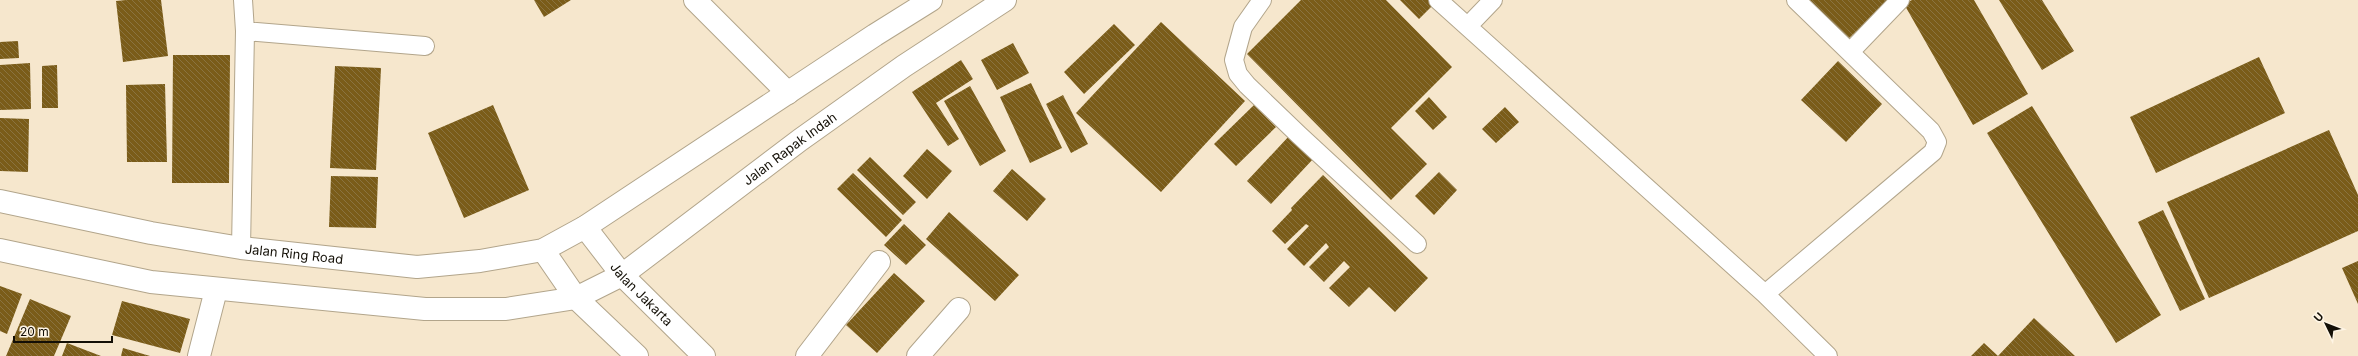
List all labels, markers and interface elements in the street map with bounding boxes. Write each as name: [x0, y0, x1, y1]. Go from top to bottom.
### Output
street label: Jalan Rapak Indah: [740, 109, 840, 188]
street label: Jalan Ring Road: [244, 240, 344, 267]
street label: Jalan Jakarta: [607, 259, 676, 329]
north arrow: [2306, 304, 2346, 344]
text: U: [2311, 309, 2327, 325]
scale bar: [14, 318, 112, 344]
text: 20 m: [20, 324, 49, 339]

